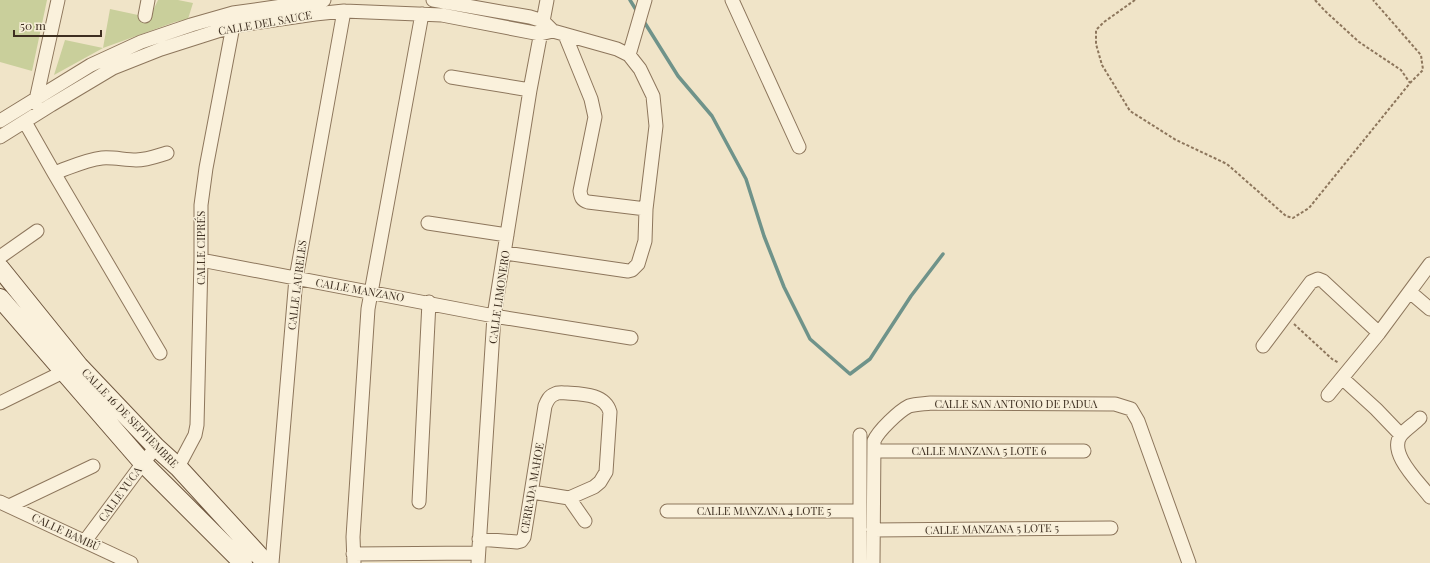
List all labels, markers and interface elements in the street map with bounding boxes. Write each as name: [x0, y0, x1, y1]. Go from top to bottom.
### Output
street label: CALLE DEL SAUCE: [217, 7, 313, 38]
scale bar: [14, 12, 101, 38]
text: 50 m: [20, 17, 46, 33]
street label: CALLE CIPRÉS: [193, 211, 208, 285]
street label: CALLE LAURELES: [284, 239, 309, 331]
street label: CALLE LIMONERO: [485, 249, 512, 345]
street label: CALLE MANZANO: [315, 274, 406, 305]
street label: CALLE 16 DE SEPTIEMBRE: [79, 365, 182, 471]
street label: CALLE SAN ANTONIO DE PADUA: [934, 396, 1098, 411]
street label: CERRADA MAHOE: [516, 441, 547, 534]
street label: CALLE MANZANA 5 LOTE 6: [911, 443, 1047, 458]
street label: CALLE YUCA: [95, 463, 145, 524]
street label: CALLE MANZANA 4 LOTE 5: [697, 503, 832, 518]
street label: CALLE BAMBÚ: [30, 509, 103, 554]
street label: CALLE MANZANA 5 LOTE 5: [925, 520, 1060, 537]

